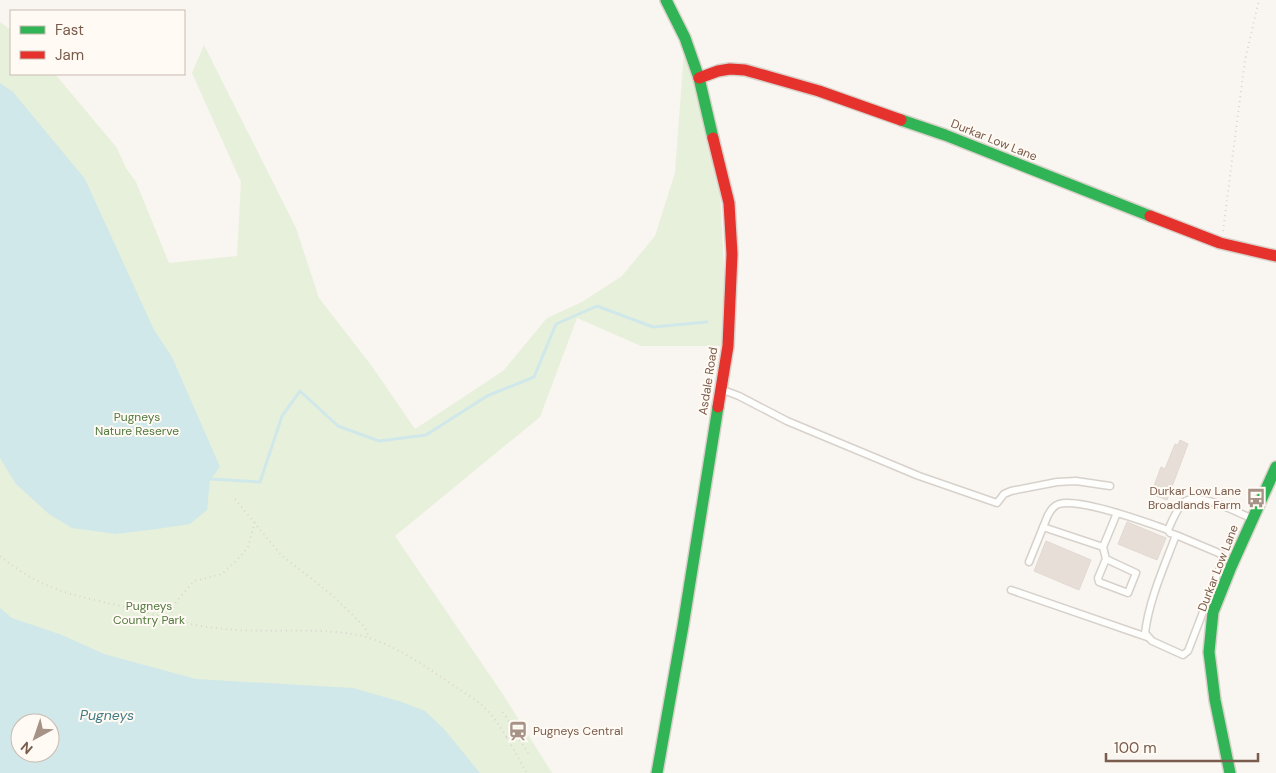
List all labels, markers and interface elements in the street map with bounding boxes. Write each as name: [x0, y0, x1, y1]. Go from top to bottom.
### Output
legend: [10, 10, 185, 75]
text: Fast: [55, 20, 84, 40]
text: Jam: [55, 45, 84, 65]
street label: Durkar Low Lane: [949, 115, 1040, 165]
street label: Asdale Road: [695, 346, 721, 416]
park label: Pugneys Nature Reserve: [95, 409, 179, 439]
place label: Durkar Low Lane Broadlands Farm: [1148, 483, 1241, 513]
bus stop icon: Durkar Low Lane Broadlands Farm: [1245, 487, 1267, 509]
street label: Durkar Low Lane: [1194, 522, 1242, 614]
park label: Pugneys Country Park: [113, 598, 185, 628]
water label: Pugneys: [80, 706, 134, 724]
north arrow: [10, 713, 60, 763]
station icon: Pugneys Central: [507, 720, 529, 742]
place label: Pugneys Central: [533, 723, 623, 739]
scale bar: [1106, 730, 1258, 762]
text: N: [17, 738, 36, 758]
text: 100 m: [1114, 738, 1157, 758]

